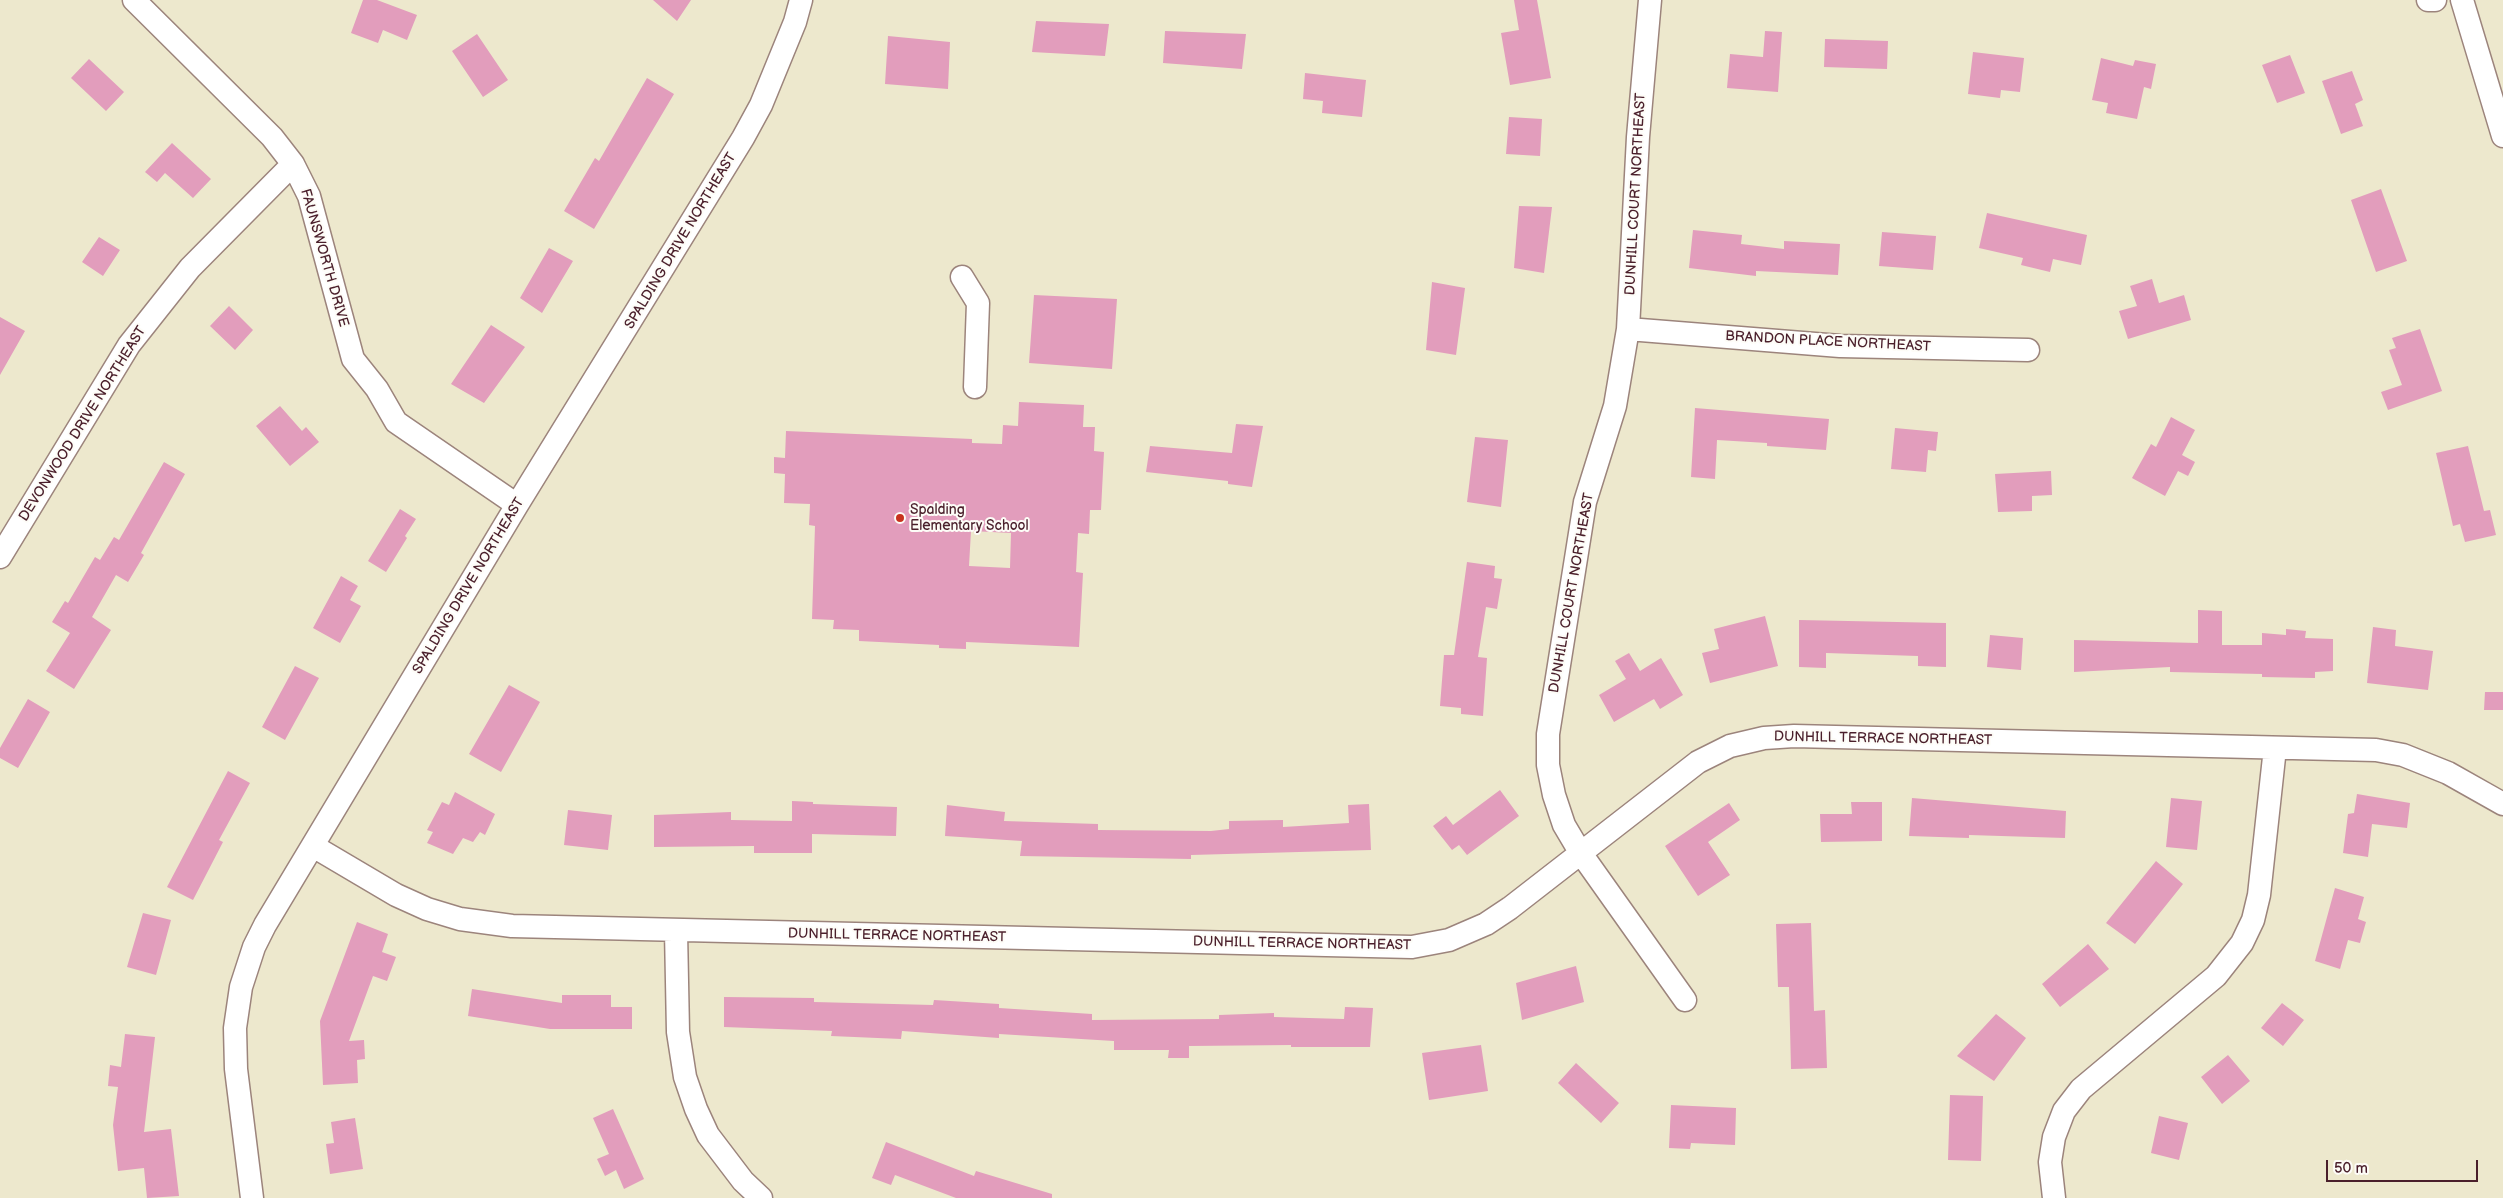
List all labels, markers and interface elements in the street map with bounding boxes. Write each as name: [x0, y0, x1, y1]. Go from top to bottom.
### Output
street label: DUNHILL COURT NORTHEAST: [1622, 92, 1650, 296]
street label: SPALDING DRIVE NORTHEAST: [622, 150, 740, 332]
street label: FAUNSWORTH DRIVE: [296, 187, 352, 329]
street label: DEVONWOOD DRIVE NORTHEAST: [16, 323, 150, 525]
street label: BRANDON PLACE NORTHEAST: [1725, 328, 1931, 356]
street label: DUNHILL COURT NORTHEAST: [1546, 492, 1598, 694]
street label: SPALDING DRIVE NORTHEAST: [410, 495, 528, 677]
place label: Spalding Elementary School: [910, 502, 1029, 534]
marker: Spalding Elementary School: [894, 512, 906, 524]
street label: DUNHILL TERRACE NORTHEAST: [1774, 729, 1992, 749]
street label: DUNHILL TERRACE NORTHEAST: [788, 926, 1006, 946]
street label: DUNHILL TERRACE NORTHEAST: [1193, 934, 1411, 954]
scale bar: [2328, 1150, 2480, 1182]
text: 50 m: [2334, 1159, 2368, 1178]

